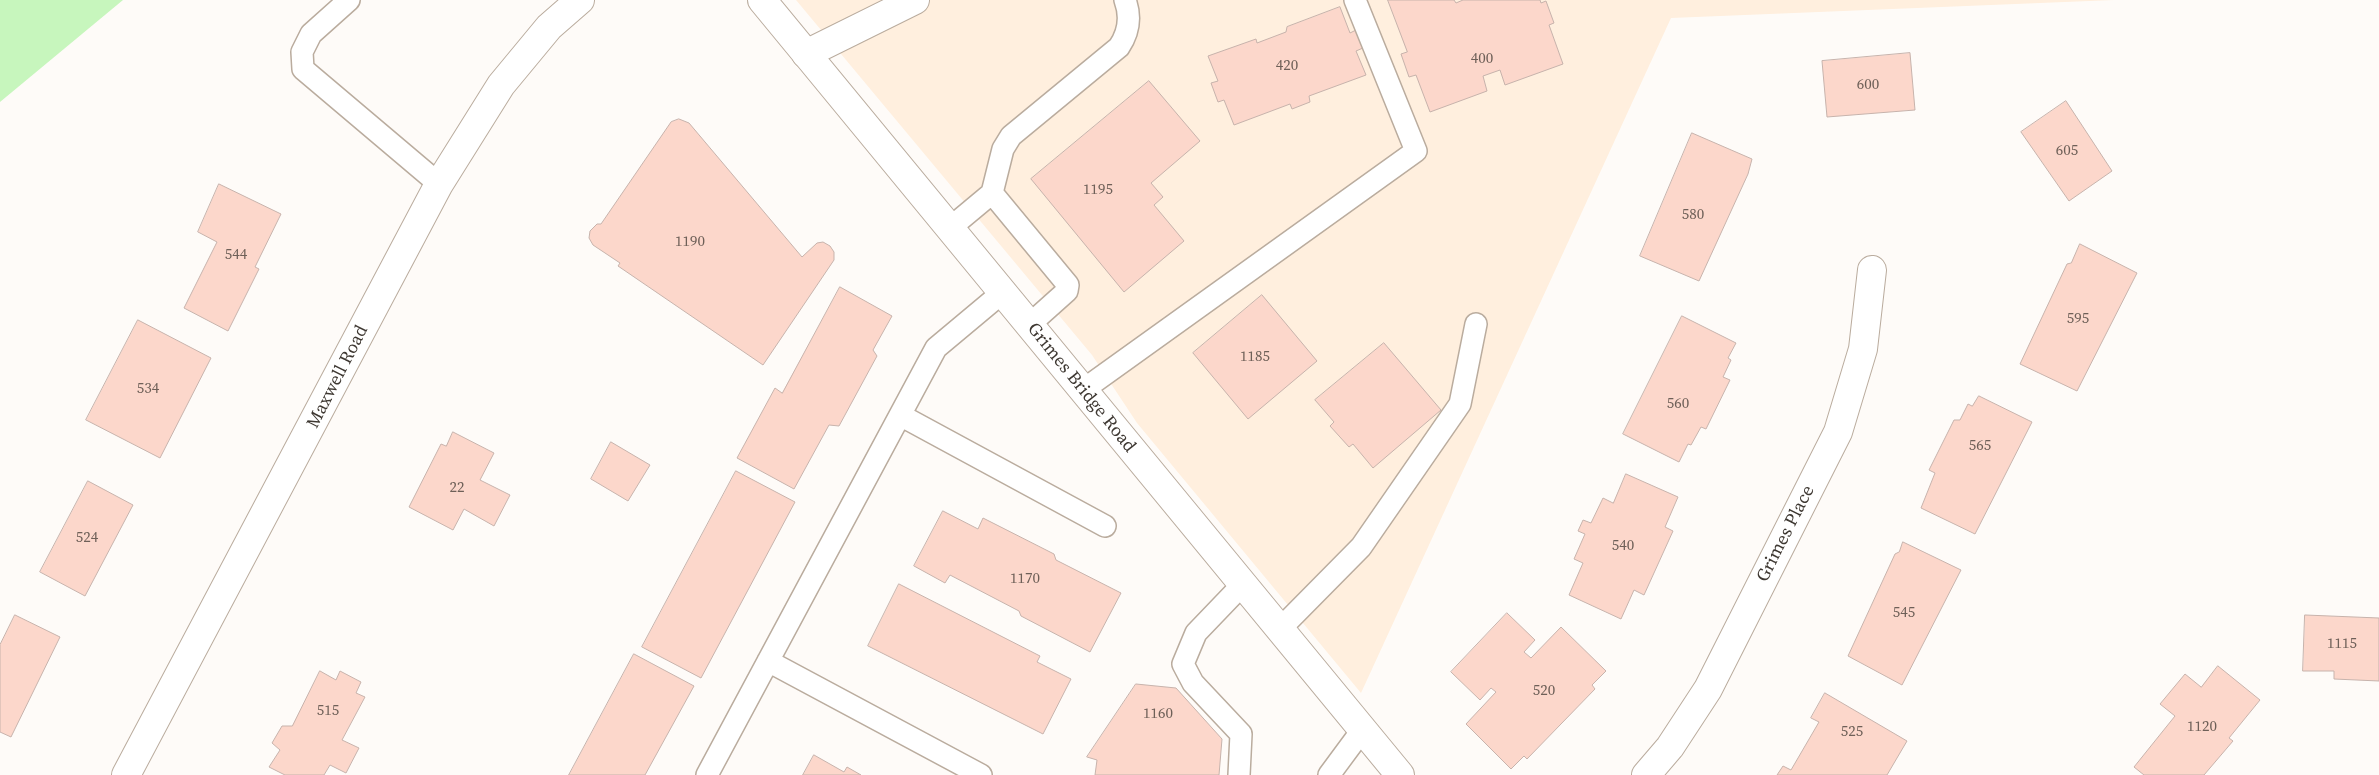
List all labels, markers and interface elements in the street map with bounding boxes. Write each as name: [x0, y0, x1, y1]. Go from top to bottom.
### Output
house number: 400: [1471, 50, 1493, 68]
house number: 420: [1276, 57, 1298, 75]
house number: 600: [1857, 76, 1879, 94]
house number: 605: [2056, 142, 2078, 160]
house number: 1195: [1083, 181, 1113, 199]
house number: 580: [1682, 206, 1704, 224]
house number: 1190: [675, 233, 705, 251]
house number: 544: [225, 246, 247, 264]
house number: 595: [2067, 310, 2089, 328]
street label: Grimes Bridge Road: [1022, 319, 1140, 457]
street label: Maxwell Road: [303, 322, 373, 432]
house number: 1185: [1240, 348, 1270, 366]
house number: 534: [137, 380, 159, 398]
house number: 560: [1667, 395, 1689, 413]
house number: 565: [1969, 437, 1991, 455]
house number: 22: [450, 479, 464, 497]
street label: Grimes Place: [1752, 482, 1820, 586]
house number: 524: [76, 529, 98, 547]
house number: 540: [1612, 537, 1634, 555]
house number: 1170: [1010, 570, 1040, 588]
house number: 545: [1893, 604, 1915, 622]
house number: 1115: [2327, 635, 2357, 653]
house number: 520: [1533, 682, 1555, 700]
house number: 515: [317, 702, 339, 720]
house number: 1160: [1143, 705, 1173, 723]
house number: 1120: [2187, 718, 2217, 736]
house number: 525: [1841, 723, 1863, 741]

